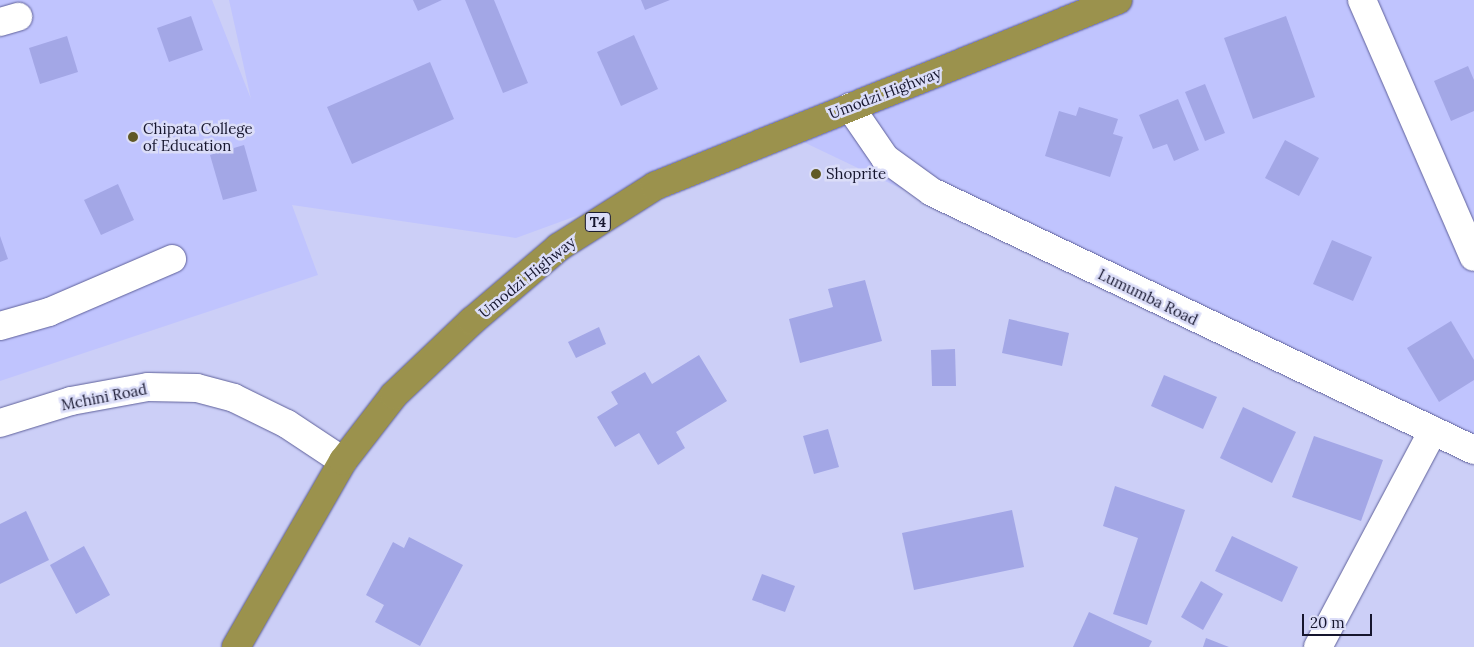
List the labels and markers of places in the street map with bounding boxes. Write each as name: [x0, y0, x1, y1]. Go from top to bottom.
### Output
place label: Chipata College of Education: [143, 119, 253, 154]
marker: Chipata College of Education: [127, 131, 139, 143]
place label: Shoprite: [826, 165, 886, 183]
marker: Shoprite: [810, 168, 822, 180]

